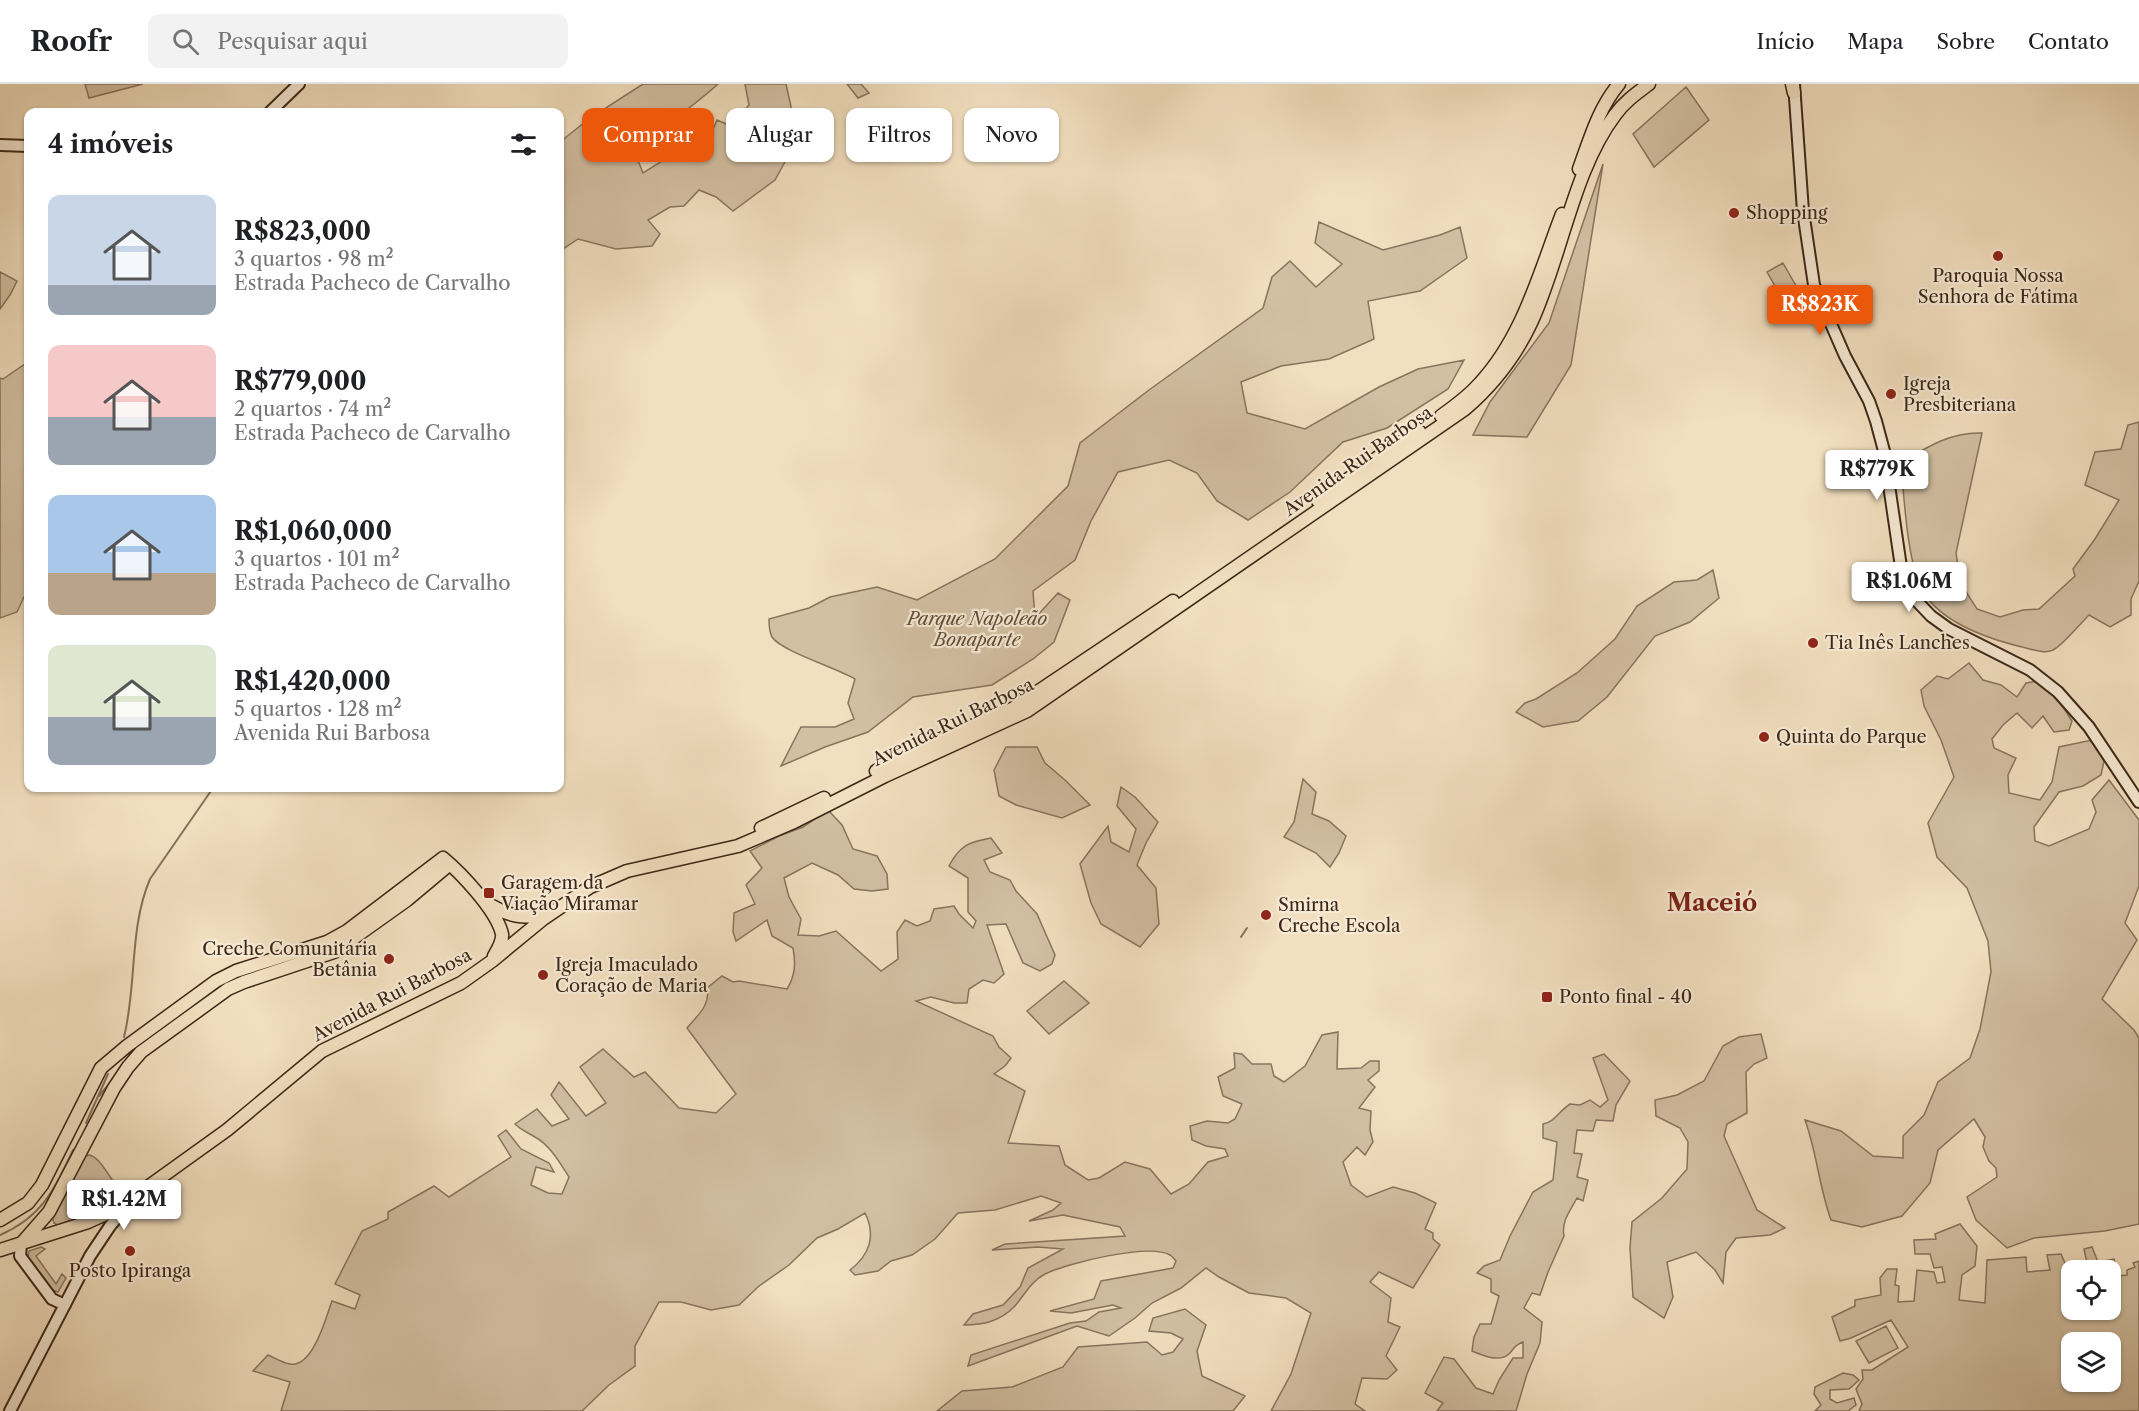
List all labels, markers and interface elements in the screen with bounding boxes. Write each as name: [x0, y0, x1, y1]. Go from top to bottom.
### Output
search box: [148, 14, 568, 68]
text: Roofr: [30, 24, 112, 58]
icon: search: [169, 25, 202, 58]
text: Pesquisar aqui: [217, 28, 368, 55]
text: Início: [1757, 29, 1814, 54]
text: Mapa: [1847, 29, 1904, 54]
text: Sobre: [1937, 29, 1995, 54]
text: Contato: [2028, 29, 2109, 54]
chip: Comprar: [582, 108, 714, 162]
chip: Alugar: [726, 108, 834, 162]
chip: Filtros: [846, 108, 952, 162]
chip: Novo: [964, 108, 1059, 162]
text: 4 imóveis: [48, 128, 173, 160]
icon: filters: [507, 128, 540, 161]
place label: Shopping: [1746, 202, 1828, 224]
marker: Shopping: [1727, 206, 1741, 220]
text: R$823,000: [234, 215, 371, 247]
icon: home: [96, 219, 168, 291]
text: 3 quartos · 98 m²: [234, 247, 394, 271]
marker: Paroquia Nossa Senhora de Fátima: [1991, 249, 2005, 263]
place label: Paroquia Nossa Senhora de Fátima: [1918, 265, 2079, 308]
text: Estrada Pacheco de Carvalho: [234, 271, 511, 295]
pin: R$823K: [1771, 285, 1869, 336]
text: R$823K: [1781, 292, 1859, 316]
text: R$779,000: [234, 365, 367, 397]
icon: home: [96, 369, 168, 441]
place label: Igreja Presbiteriana: [1903, 373, 2017, 416]
marker: Igreja Presbiteriana: [1884, 387, 1898, 401]
text: 2 quartos · 74 m²: [234, 397, 391, 421]
street label: Avenida Rui Barbosa: [1278, 401, 1437, 521]
text: Estrada Pacheco de Carvalho: [234, 421, 511, 445]
pin: R$779K: [1828, 450, 1926, 501]
text: R$779K: [1839, 457, 1915, 481]
text: R$1,060,000: [234, 515, 392, 547]
icon: home: [96, 519, 168, 591]
text: 3 quartos · 101 m²: [234, 547, 400, 571]
pin: R$1.06M: [1854, 562, 1964, 613]
text: R$1.06M: [1866, 569, 1952, 593]
text: Estrada Pacheco de Carvalho: [234, 571, 511, 595]
park label: Parque Napoleão Bonaparte: [905, 608, 1047, 651]
place label: Tia Inês Lanches: [1825, 632, 1970, 654]
marker: Tia Inês Lanches: [1806, 636, 1820, 650]
text: R$1,420,000: [234, 665, 391, 697]
icon: home: [96, 669, 168, 741]
street label: Avenida Rui Barbosa: [868, 673, 1038, 771]
text: 5 quartos · 128 m²: [234, 697, 402, 721]
text: Avenida Rui Barbosa: [234, 721, 430, 745]
place label: Quinta do Parque: [1776, 726, 1927, 748]
marker: Quinta do Parque: [1757, 730, 1771, 744]
place label: Garagem da Viação Miramar: [500, 872, 639, 915]
marker: Garagem da Viação Miramar: [482, 886, 496, 900]
district label: Maceió: [1667, 888, 1757, 917]
place label: Smirna Creche Escola: [1278, 894, 1401, 937]
marker: Smirna Creche Escola: [1259, 908, 1273, 922]
place label: Creche Comunitária Betânia: [202, 938, 377, 981]
street label: Avenida Rui Barbosa: [308, 944, 476, 1047]
marker: Creche Comunitária Betânia: [382, 952, 396, 966]
place label: Igreja Imaculado Coração de Maria: [555, 954, 708, 997]
marker: Igreja Imaculado Coração de Maria: [536, 968, 550, 982]
place label: Ponto final - 40: [1559, 986, 1692, 1008]
marker: Ponto final - 40: [1540, 990, 1554, 1004]
pin: R$1.42M: [69, 1180, 179, 1231]
text: R$1.42M: [81, 1187, 167, 1211]
marker: Posto Ipiranga: [123, 1244, 137, 1258]
place label: Posto Ipiranga: [69, 1260, 192, 1282]
map controls: [2061, 1260, 2121, 1392]
button: locate: [2061, 1260, 2121, 1320]
button: layers: [2061, 1332, 2121, 1392]

